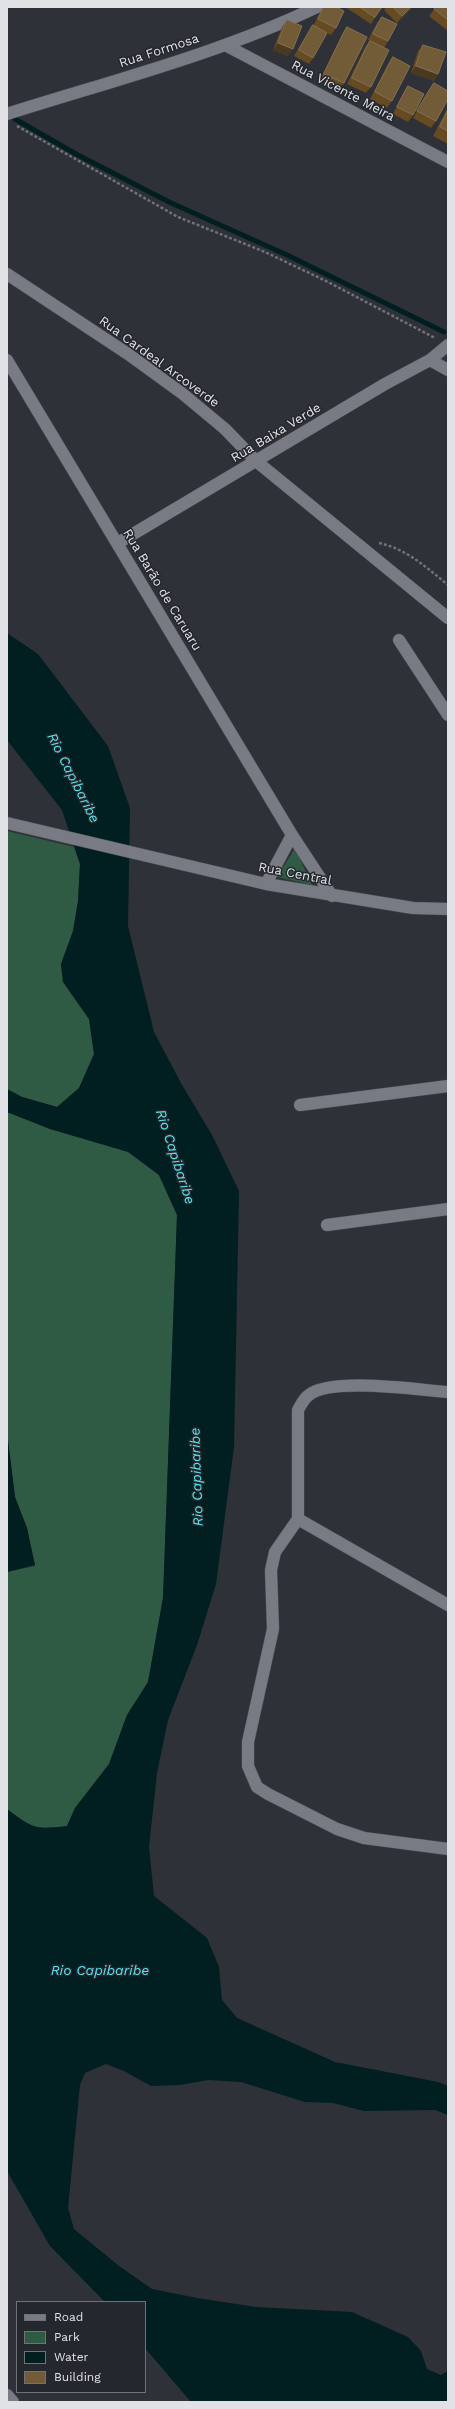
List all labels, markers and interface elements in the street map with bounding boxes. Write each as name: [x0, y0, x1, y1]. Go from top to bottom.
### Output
street label: Rua Formosa: [117, 31, 201, 71]
street label: Rua Vicente Meira: [289, 57, 397, 125]
street label: Rua Cardeal Arcoverde: [96, 313, 222, 411]
street label: Rua Baixa Verde: [228, 400, 324, 466]
street label: Rua Barão de Caruaru: [119, 526, 205, 654]
water label: Rio Capibaribe: [43, 730, 103, 826]
street label: Rua Central: [257, 859, 333, 889]
water label: Rio Capibaribe: [152, 1107, 198, 1207]
water label: Rio Capibaribe: [187, 1427, 207, 1527]
water label: Rio Capibaribe: [51, 1963, 149, 1979]
legend: [16, 2301, 146, 2393]
text: Road: [54, 2310, 83, 2324]
text: Park: [54, 2330, 80, 2344]
text: Water: [54, 2350, 88, 2364]
text: Building: [54, 2370, 101, 2384]

